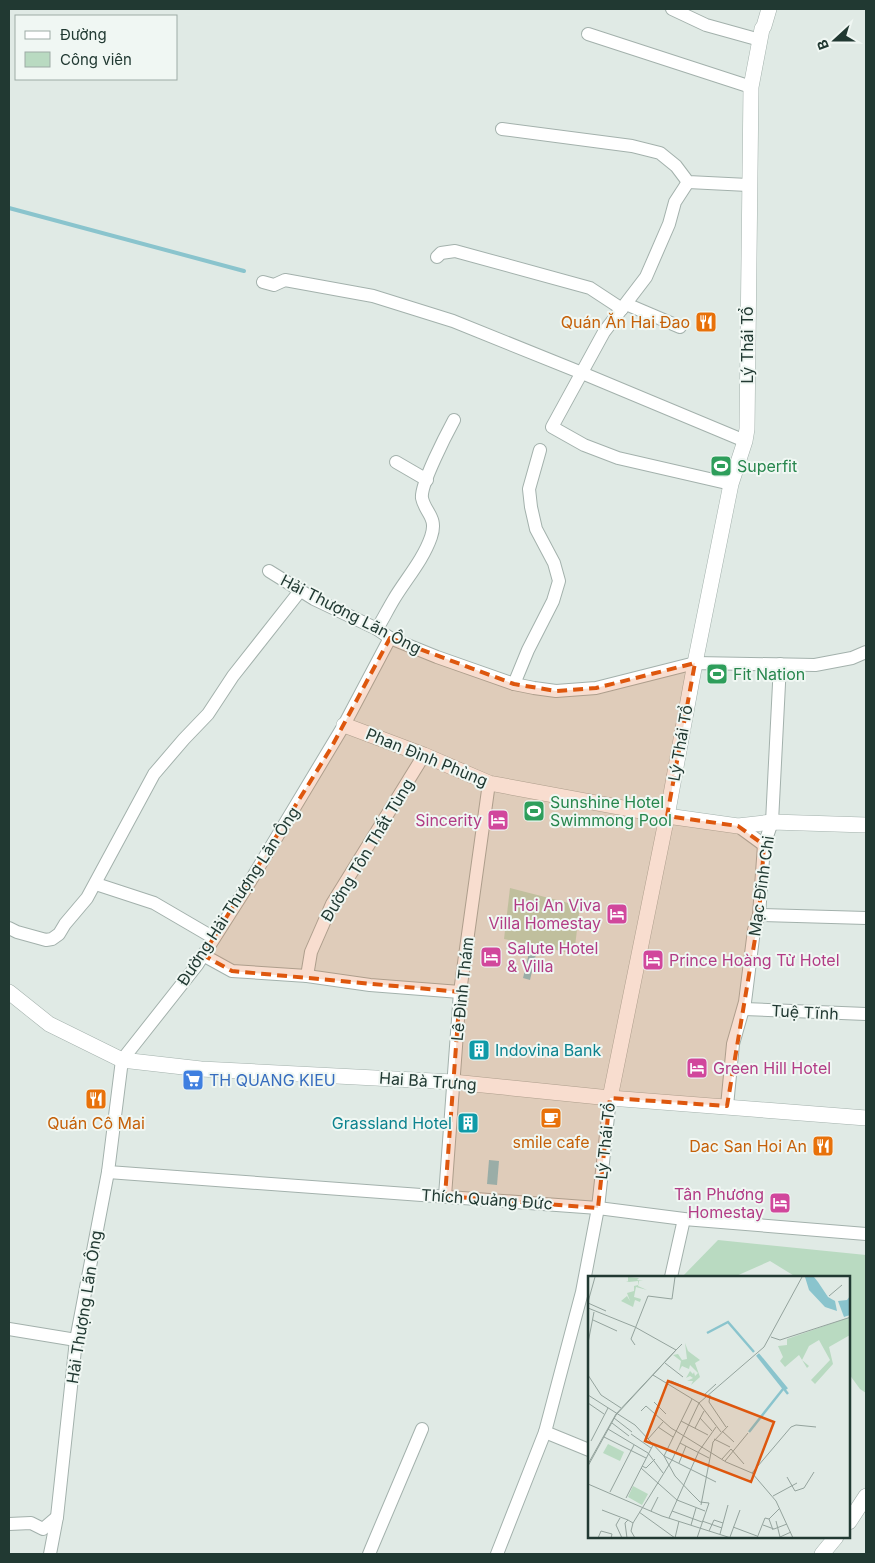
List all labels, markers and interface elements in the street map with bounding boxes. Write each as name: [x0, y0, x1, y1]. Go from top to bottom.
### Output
legend: [15, 15, 178, 80]
north arrow: [810, 15, 860, 65]
text: Đường: [60, 25, 107, 44]
text: B: [813, 37, 832, 52]
text: Công viên: [60, 50, 132, 69]
street label: Lý Thái Tổ: [737, 306, 757, 384]
restaurant icon: Quán Ăn Hai Ðao: [694, 310, 718, 334]
place label: Quán Ăn Hai Ðao: [561, 312, 690, 332]
sports icon: Superfit: [709, 454, 733, 478]
place label: Superfit: [737, 456, 797, 476]
street label: Hải Thượng Lãn Ông: [277, 570, 425, 658]
sports icon: Fit Nation: [705, 662, 729, 686]
place label: Fit Nation: [733, 664, 805, 684]
street label: Lý Thái Tổ: [663, 703, 697, 783]
street label: Phan Đình Phùng: [363, 723, 491, 791]
street label: Đường Tôn Thất Tùng: [316, 775, 418, 925]
place label: Sunshine Hotel Swimmong Pool: [550, 792, 672, 830]
sports icon: Sunshine Hotel Swimmong Pool: [522, 799, 546, 823]
street label: Đường Hải Thượng Lãn Ông: [173, 803, 303, 989]
hotel icon: Sincerity: [486, 808, 510, 832]
place label: Sincerity: [415, 810, 482, 830]
street label: Mạc Đĩnh Chi: [744, 834, 778, 938]
place label: Hoi An Viva Villa Homestay: [489, 895, 601, 933]
hotel icon: Hoi An Viva Villa Homestay: [605, 902, 629, 926]
street label: Lê Đình Thám: [447, 936, 477, 1042]
place label: Salute Hotel & Villa: [507, 938, 598, 976]
hotel icon: Salute Hotel & Villa: [479, 945, 503, 969]
hotel icon: Prince Hoàng Tử Hotel: [641, 948, 665, 972]
place label: Prince Hoàng Tử Hotel: [669, 950, 840, 970]
street label: Tuệ Tĩnh: [771, 1000, 839, 1024]
building icon: Indovina Bank: [467, 1038, 491, 1062]
place label: Indovina Bank: [495, 1040, 602, 1060]
hotel icon: Green Hill Hotel: [685, 1056, 709, 1080]
place label: Green Hill Hotel: [713, 1058, 831, 1078]
supermarket icon: TH QUANG KIEU: [181, 1068, 205, 1092]
street label: Hai Bà Trưng: [379, 1068, 477, 1094]
place label: TH QUANG KIEU: [209, 1070, 336, 1090]
restaurant icon: Quán Cô Mai: [84, 1087, 108, 1111]
street label: Lý Thái Tổ: [591, 1102, 619, 1180]
cafe icon: smile cafe: [539, 1106, 563, 1130]
building icon: Grassland Hotel: [456, 1111, 480, 1135]
place label: Quán Cô Mai: [47, 1113, 145, 1133]
place label: Grassland Hotel: [332, 1113, 452, 1133]
place label: smile cafe: [512, 1132, 590, 1152]
restaurant icon: Dac San Hoi An: [811, 1134, 835, 1158]
place label: Dac San Hoi An: [689, 1136, 807, 1156]
street label: Thích Quảng Đức: [421, 1184, 553, 1214]
place label: Tân Phương Homestay: [674, 1184, 764, 1222]
hotel icon: Tân Phương Homestay: [768, 1191, 792, 1215]
street label: Hải Thượng Lãn Ông: [62, 1229, 106, 1385]
inset map: [588, 1276, 850, 1538]

